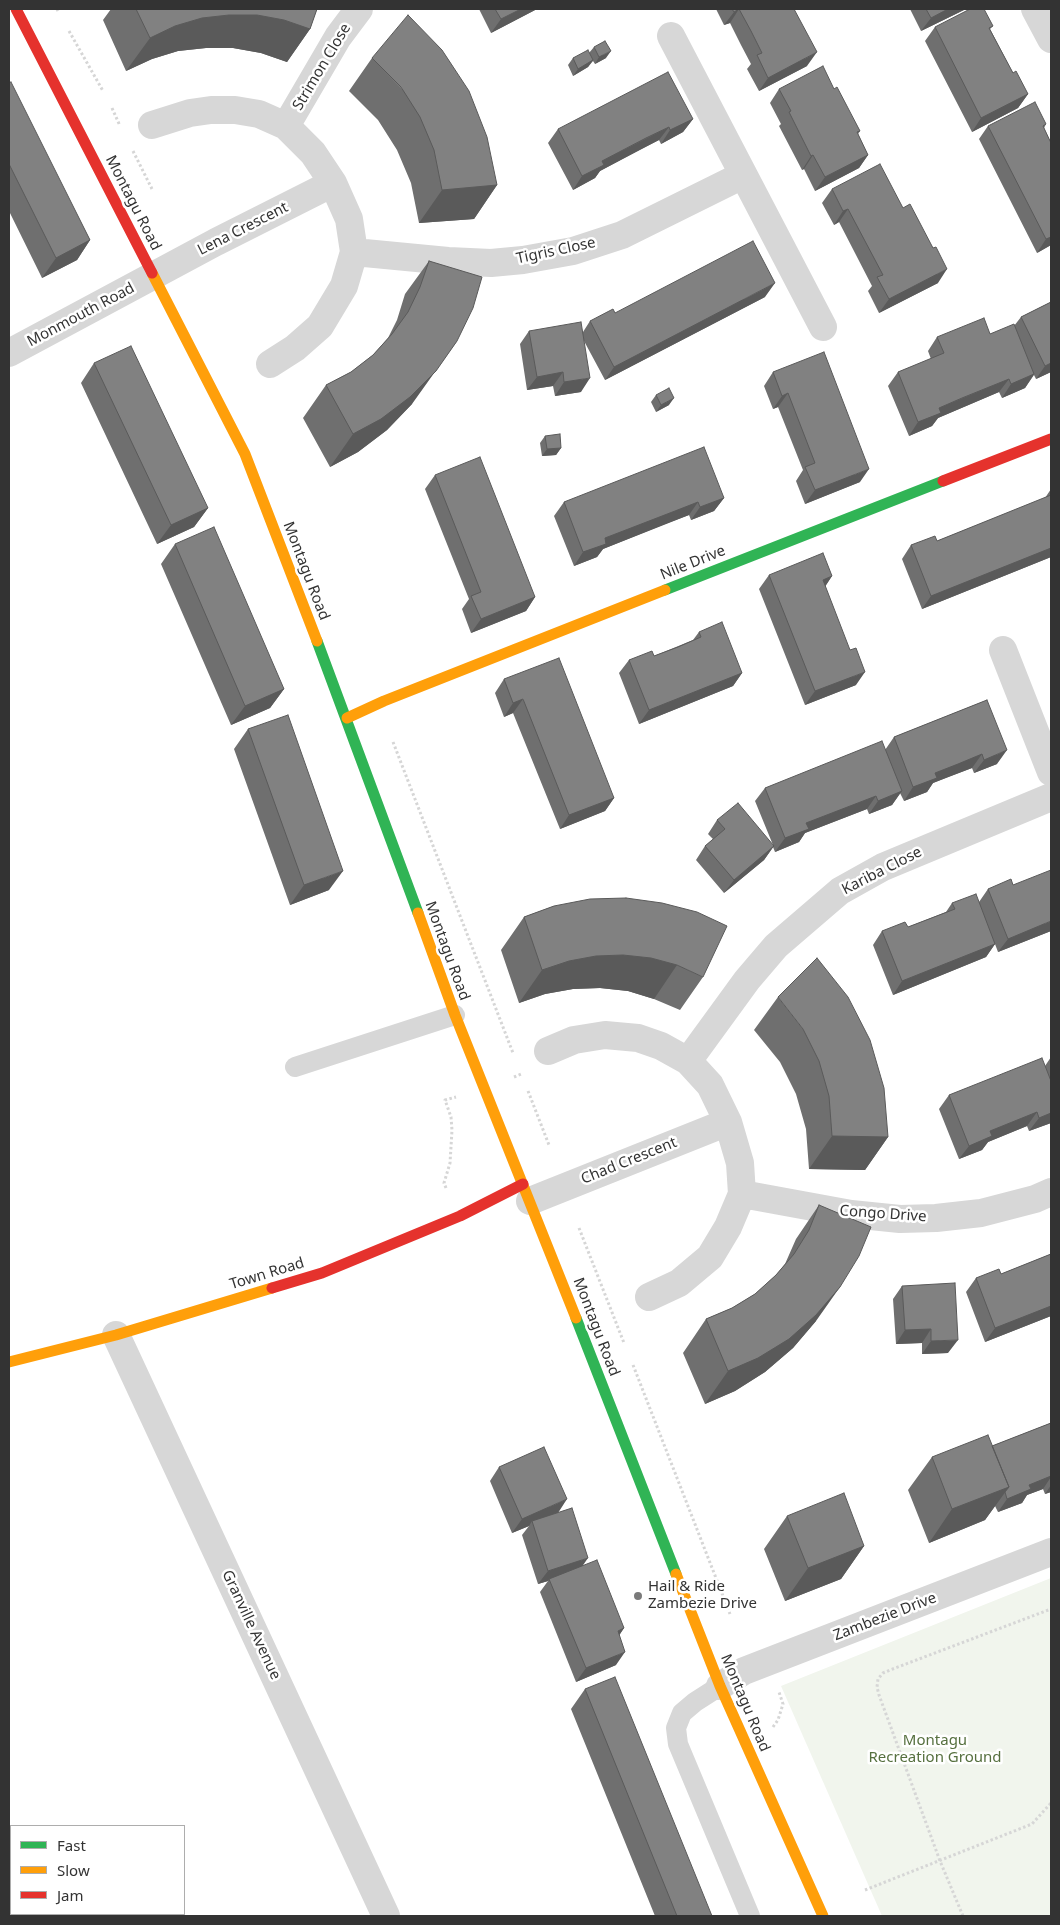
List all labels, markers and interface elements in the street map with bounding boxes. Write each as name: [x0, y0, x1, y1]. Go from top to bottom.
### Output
street label: Strimon Close: [289, 20, 355, 114]
street label: Montagu Road: [101, 152, 165, 254]
street label: Lena Crescent: [195, 198, 291, 260]
street label: Tigris Close: [515, 234, 597, 268]
street label: Monmouth Road: [24, 279, 138, 351]
street label: Montagu Road: [279, 519, 333, 623]
street label: Nile Drive: [658, 542, 728, 584]
street label: Kariba Close: [839, 843, 925, 899]
street label: Montagu Road: [421, 899, 473, 1003]
street label: Chad Crescent: [579, 1134, 679, 1188]
street label: Congo Drive: [839, 1202, 927, 1226]
street label: Town Road: [228, 1254, 306, 1294]
street label: Montagu Road: [569, 1275, 623, 1379]
street label: Granville Avenue: [218, 1567, 284, 1683]
place label: Hail & Ride Zambezie Drive: [648, 1578, 757, 1613]
street label: Zambezie Drive: [831, 1589, 939, 1645]
marker: Hail & Ride Zambezie Drive: [632, 1590, 644, 1602]
street label: Montagu Road: [716, 1652, 774, 1754]
park label: Montagu Recreation Ground: [869, 1732, 1001, 1767]
legend: [10, 1825, 185, 1915]
text: Fast: [57, 1835, 86, 1855]
text: Slow: [57, 1860, 90, 1880]
text: Jam: [57, 1885, 84, 1905]

